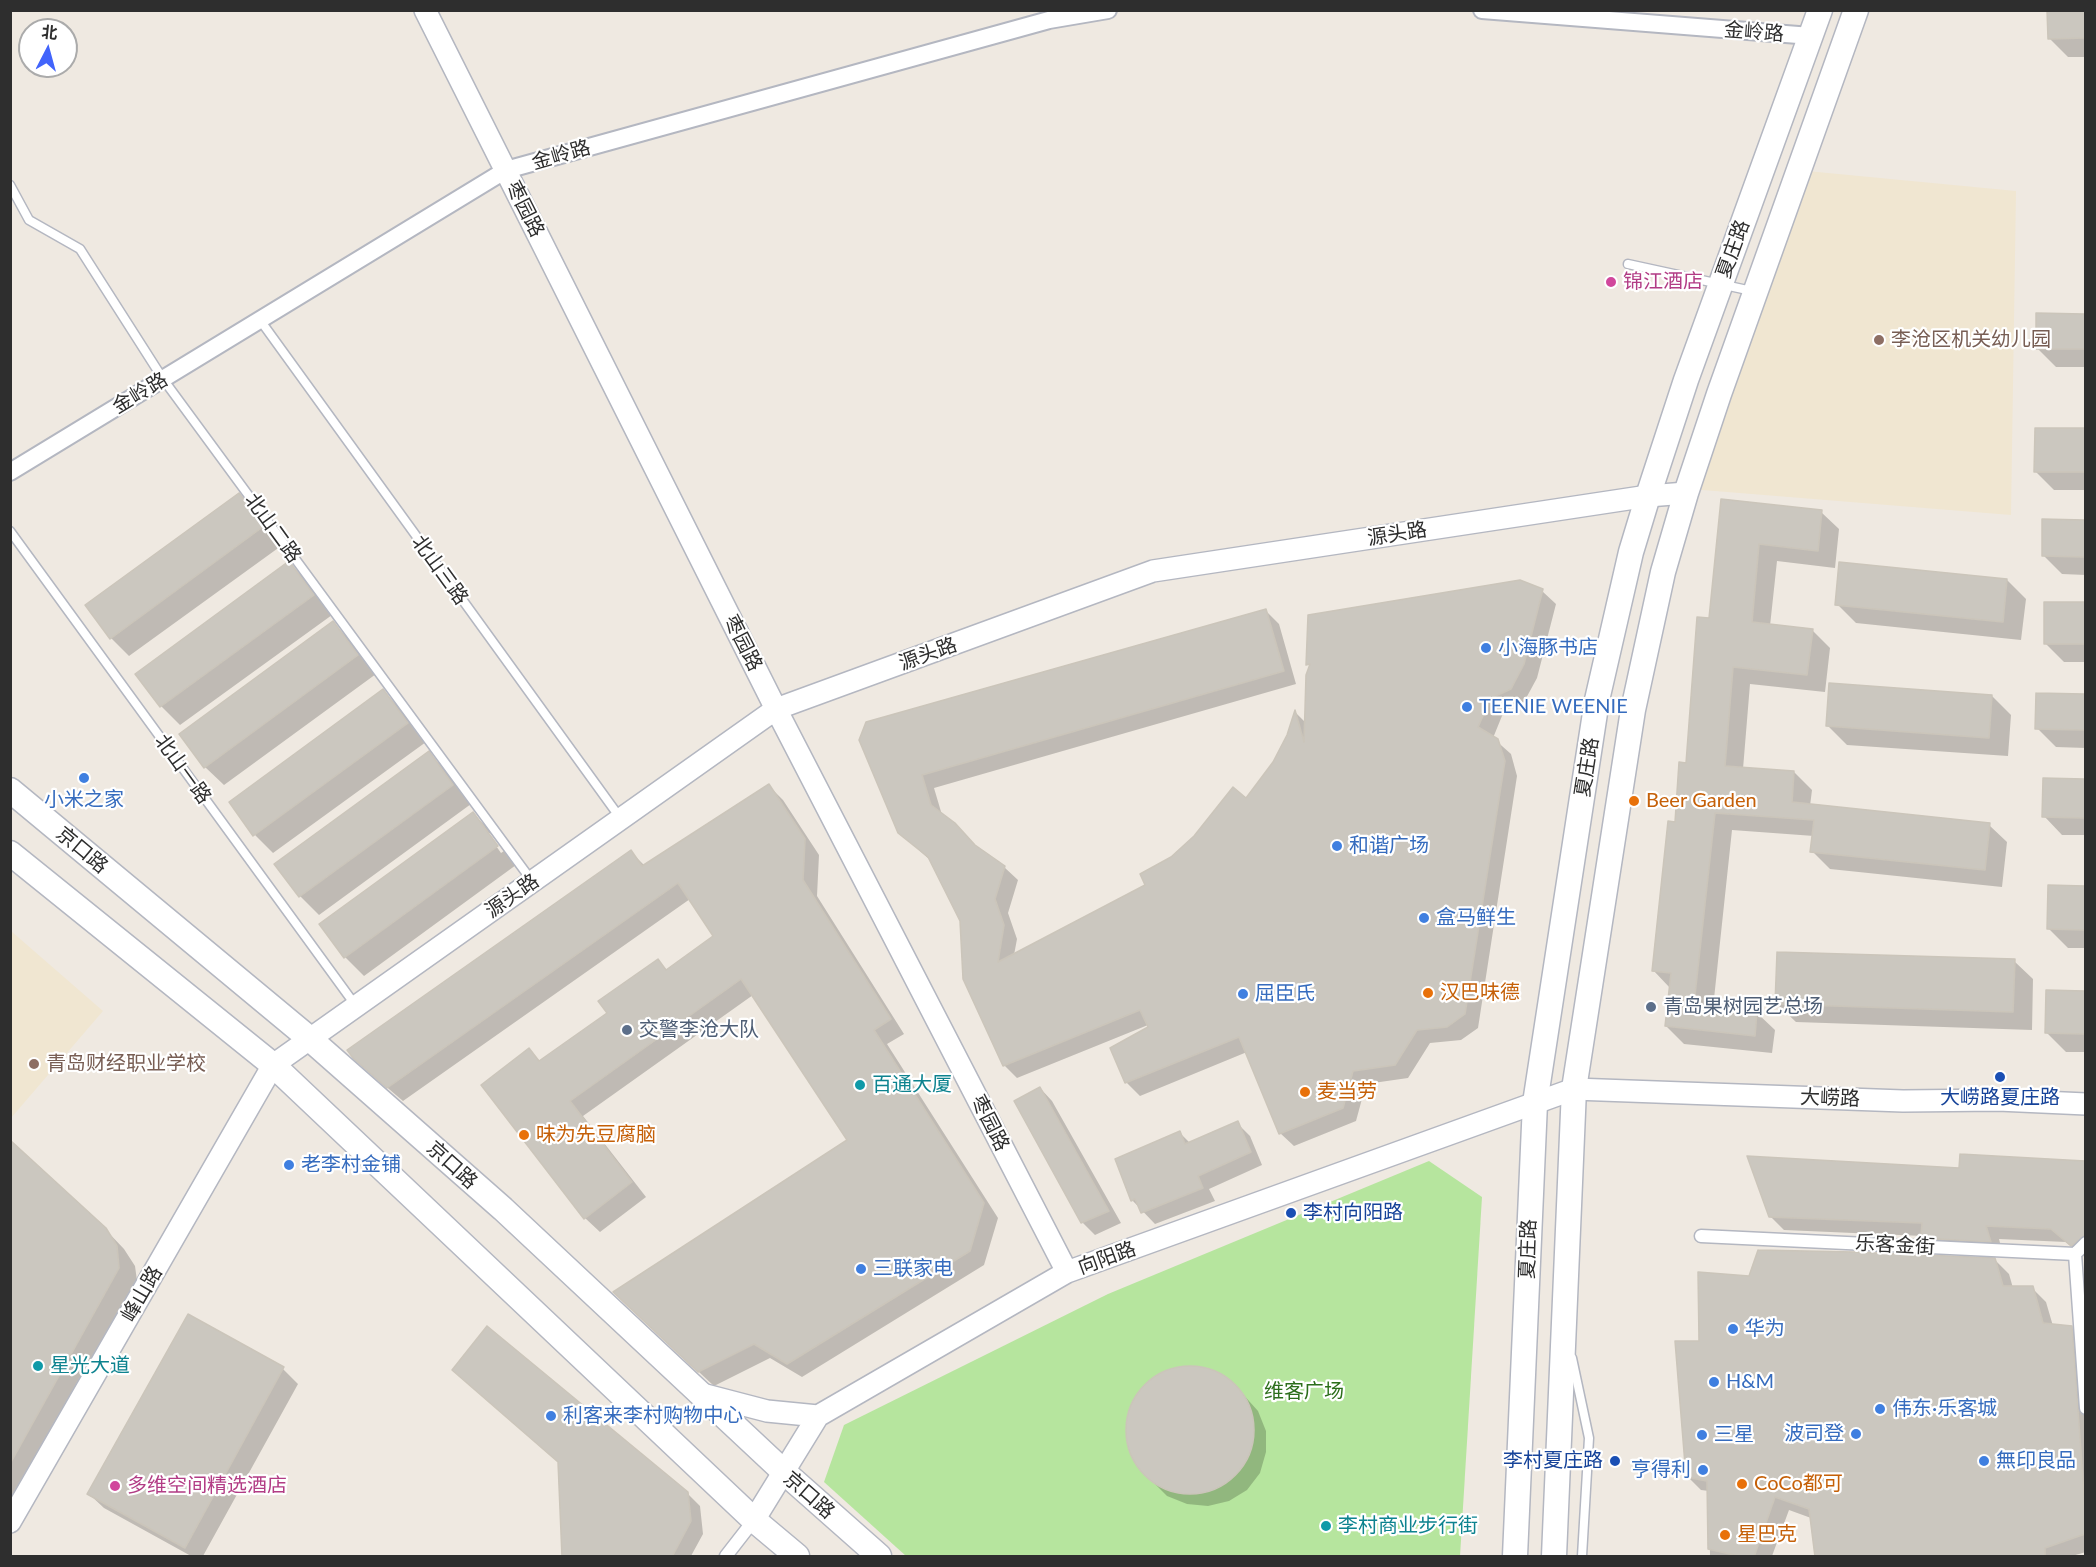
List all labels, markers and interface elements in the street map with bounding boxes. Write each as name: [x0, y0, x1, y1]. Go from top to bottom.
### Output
north arrow: [18, 18, 78, 78]
street label: 金岭路: [1723, 18, 1785, 46]
text: 北: [41, 21, 59, 42]
street label: 金岭路: [529, 135, 593, 175]
street label: 枣园路: [501, 177, 549, 241]
street label: 夏庄路: [1711, 217, 1755, 281]
place label: 锦江酒店: [1623, 270, 1703, 294]
marker: 锦江酒店: [1604, 275, 1618, 289]
place label: 李沧区机关幼儿园: [1891, 328, 2051, 352]
marker: 李沧区机关幼儿园: [1872, 333, 1886, 347]
street label: 金岭路: [108, 367, 172, 419]
street label: 北山二路: [240, 489, 306, 567]
street label: 源头路: [1365, 517, 1429, 551]
street label: 北山三路: [407, 531, 473, 609]
street label: 枣园路: [719, 611, 767, 675]
street label: 源头路: [896, 632, 960, 676]
place label: 小海豚书店: [1498, 636, 1598, 660]
marker: 小海豚书店: [1479, 641, 1493, 655]
place label: TEENIE WEENIE: [1479, 695, 1628, 719]
marker: TEENIE WEENIE: [1460, 700, 1474, 714]
street label: 北山一路: [150, 730, 216, 808]
street label: 夏庄路: [1570, 735, 1604, 799]
marker: 小米之家: [77, 771, 91, 785]
place label: 小米之家: [44, 788, 124, 812]
place label: Beer Garden: [1646, 789, 1757, 813]
marker: Beer Garden: [1627, 794, 1641, 808]
street label: 京口路: [51, 822, 113, 878]
place label: 和谐广场: [1349, 834, 1429, 858]
marker: 和谐广场: [1330, 839, 1344, 853]
street label: 源头路: [481, 869, 543, 923]
place label: 盒马鲜生: [1436, 906, 1516, 930]
marker: 盒马鲜生: [1417, 911, 1431, 925]
place label: 汉巴味德: [1440, 981, 1520, 1005]
place label: 屈臣氏: [1255, 982, 1315, 1006]
marker: 汉巴味德: [1421, 986, 1435, 1000]
marker: 屈臣氏: [1236, 987, 1250, 1001]
place label: 青岛果树园艺总场: [1663, 995, 1823, 1019]
marker: 青岛果树园艺总场: [1644, 1000, 1658, 1014]
place label: 交警李沧大队: [639, 1018, 759, 1042]
marker: 交警李沧大队: [620, 1023, 634, 1037]
place label: 青岛财经职业学校: [46, 1052, 206, 1076]
marker: 青岛财经职业学校: [27, 1057, 41, 1071]
marker: 大崂路夏庄路: [1993, 1070, 2007, 1084]
place label: 百通大厦: [872, 1073, 952, 1097]
marker: 百通大厦: [853, 1078, 867, 1092]
place label: 麦当劳: [1317, 1080, 1377, 1104]
marker: 麦当劳: [1298, 1085, 1312, 1099]
street label: 大崂路: [1800, 1085, 1860, 1111]
place label: 大崂路夏庄路: [1940, 1086, 2060, 1110]
street label: 枣园路: [966, 1091, 1014, 1155]
place label: 味为先豆腐脑: [536, 1123, 656, 1147]
marker: 味为先豆腐脑: [517, 1128, 531, 1142]
street label: 京口路: [422, 1136, 482, 1194]
place label: 老李村金铺: [301, 1153, 401, 1177]
marker: 老李村金铺: [282, 1158, 296, 1172]
place label: 李村向阳路: [1303, 1201, 1403, 1225]
marker: 李村向阳路: [1284, 1206, 1298, 1220]
street label: 夏庄路: [1515, 1219, 1541, 1279]
street label: 乐客金街: [1854, 1231, 1936, 1259]
street label: 向阳路: [1075, 1236, 1139, 1280]
place label: 三联家电: [873, 1257, 953, 1281]
street label: 峰山路: [117, 1262, 167, 1326]
marker: 三联家电: [854, 1262, 868, 1276]
place label: 华为: [1745, 1317, 1785, 1341]
marker: 华为: [1726, 1322, 1740, 1336]
place label: 星光大道: [50, 1354, 130, 1378]
marker: 星光大道: [31, 1359, 45, 1373]
place label: H&M: [1726, 1370, 1774, 1394]
marker: H&M: [1707, 1375, 1721, 1389]
park label: 维客广场: [1264, 1380, 1344, 1404]
place label: 伟东·乐客城: [1892, 1397, 1997, 1421]
marker: 伟东·乐客城: [1873, 1402, 1887, 1416]
place label: 利客来李村购物中心: [563, 1404, 743, 1428]
marker: 利客来李村购物中心: [544, 1409, 558, 1423]
place label: 波司登: [1784, 1422, 1844, 1446]
place label: 三星: [1714, 1423, 1754, 1447]
marker: 波司登: [1849, 1427, 1863, 1441]
marker: 三星: [1695, 1428, 1709, 1442]
place label: 李村夏庄路: [1503, 1449, 1603, 1473]
place label: 無印良品: [1996, 1449, 2076, 1473]
marker: 李村夏庄路: [1608, 1454, 1622, 1468]
marker: 無印良品: [1977, 1454, 1991, 1468]
place label: 亨得利: [1631, 1458, 1691, 1482]
marker: 亨得利: [1696, 1463, 1710, 1477]
street label: 京口路: [778, 1466, 840, 1524]
place label: CoCo都可: [1754, 1472, 1843, 1496]
place label: 多维空间精选酒店: [127, 1474, 287, 1498]
marker: CoCo都可: [1735, 1477, 1749, 1491]
marker: 多维空间精选酒店: [108, 1479, 122, 1493]
place label: 李村商业步行街: [1338, 1514, 1478, 1538]
marker: 李村商业步行街: [1319, 1519, 1333, 1533]
place label: 星巴克: [1737, 1523, 1797, 1547]
marker: 星巴克: [1718, 1528, 1732, 1542]

